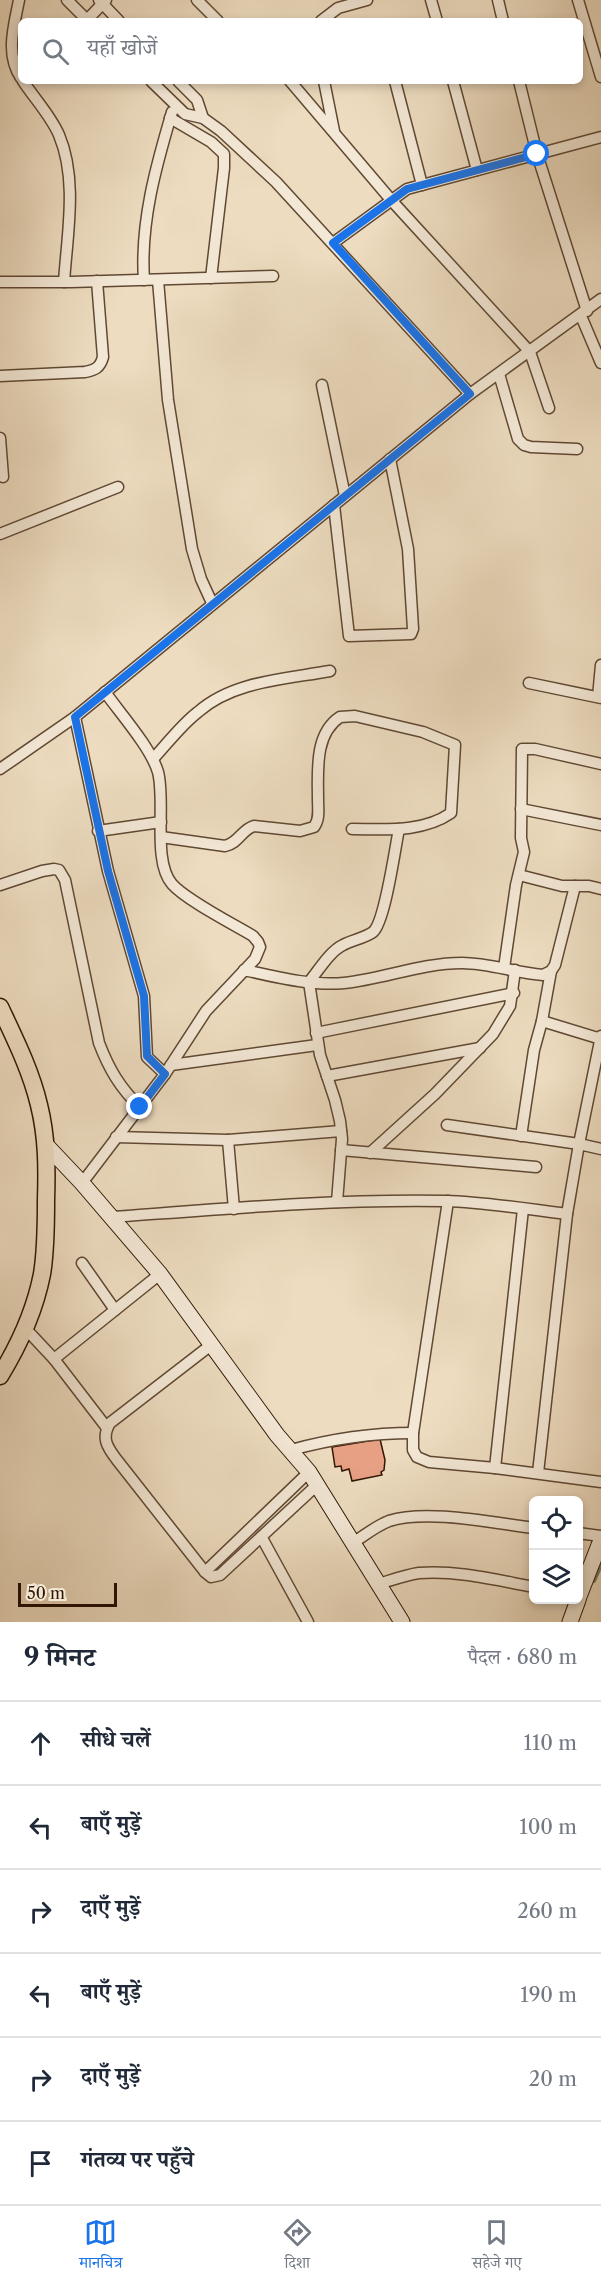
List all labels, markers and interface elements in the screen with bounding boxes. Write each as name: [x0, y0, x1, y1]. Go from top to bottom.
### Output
search box: [18, 18, 583, 84]
text: यहाँ खोजें: [87, 34, 157, 61]
icon: search: [39, 35, 72, 68]
route start: [523, 140, 549, 166]
route end: [126, 1093, 152, 1119]
map controls: [529, 1496, 583, 1604]
button: locate: [529, 1496, 583, 1550]
button: layers: [529, 1550, 583, 1604]
scale bar: [18, 1580, 117, 1608]
text: 50 m: [27, 1583, 65, 1603]
text: 9 मिनट: [24, 1641, 95, 1673]
text: पैदल · 680 m: [468, 1645, 577, 1669]
text: सीधे चलें: [81, 1726, 150, 1753]
icon: ahead: [24, 1727, 57, 1760]
text: 110 m: [524, 1731, 577, 1755]
text: बाएँ मुड़ें: [81, 1810, 141, 1837]
icon: left: [24, 1811, 57, 1844]
text: 100 m: [519, 1815, 577, 1839]
text: दाएँ मुड़ें: [81, 1894, 140, 1921]
icon: right: [24, 1895, 57, 1928]
text: 260 m: [517, 1899, 577, 1923]
text: बाएँ मुड़ें: [81, 1978, 141, 2005]
icon: left: [24, 1979, 57, 2012]
text: 190 m: [520, 1983, 577, 2007]
text: दाएँ मुड़ें: [81, 2062, 140, 2089]
icon: right: [24, 2063, 57, 2096]
text: 20 m: [529, 2067, 577, 2091]
text: गंतव्य पर पहुँचे: [81, 2146, 194, 2173]
icon: arrive: [24, 2147, 57, 2180]
tab: मानचित्र: [79, 2216, 123, 2278]
tab: दिशा: [281, 2216, 314, 2278]
tab: सहेजे गए: [472, 2216, 522, 2278]

